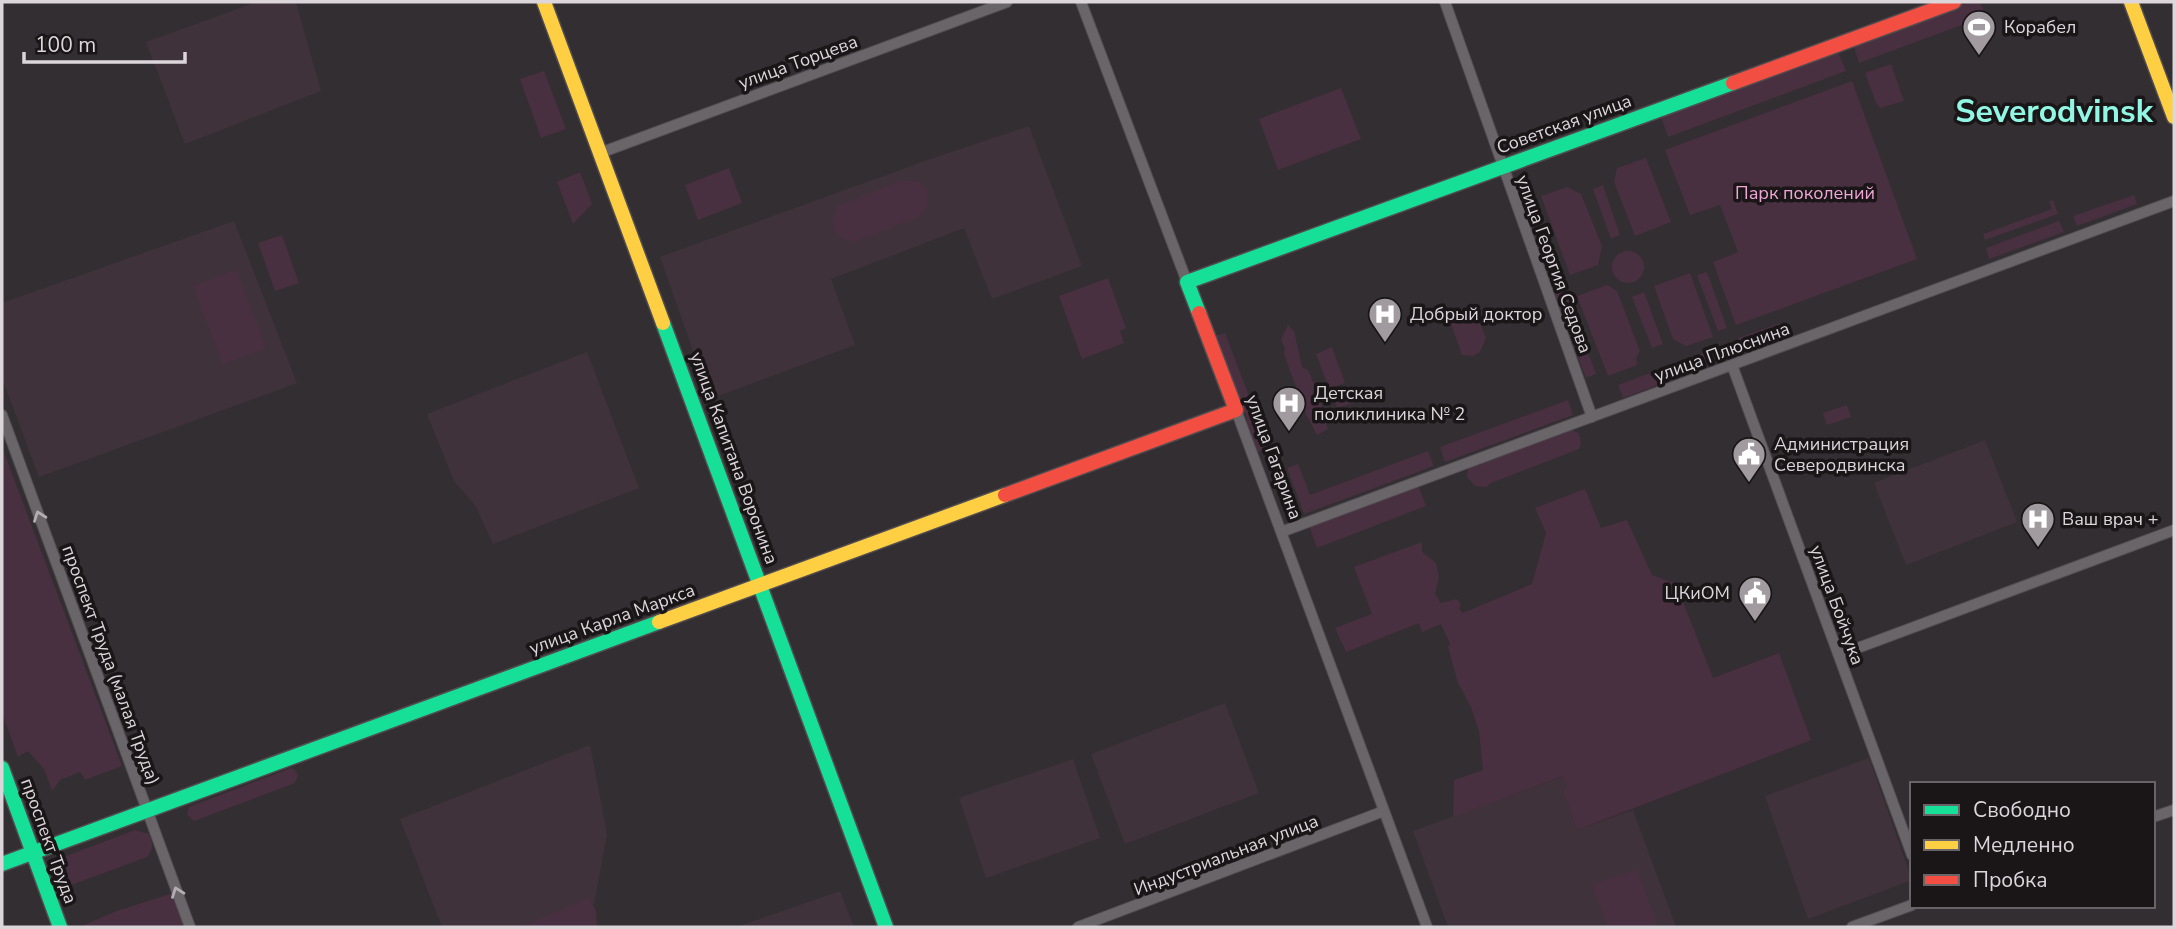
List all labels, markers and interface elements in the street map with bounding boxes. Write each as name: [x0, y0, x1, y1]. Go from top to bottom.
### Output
sports icon: Корабел: [1960, 8, 1998, 57]
place label: Корабел: [2004, 15, 2076, 39]
scale bar: [24, 21, 186, 65]
street label: улица Торцева: [735, 29, 861, 95]
text: 100 m: [35, 31, 96, 59]
street label: Советская улица: [1493, 88, 1635, 160]
district label: Severodvinsk: [1955, 90, 2154, 133]
street label: улица Георгия Седова: [1511, 172, 1597, 356]
park label: Парк поколений: [1735, 181, 1875, 205]
hospital icon: Добрый доктор: [1366, 295, 1404, 344]
place label: Добрый доктор: [1410, 302, 1542, 326]
street label: улица Плюснина: [1651, 316, 1793, 388]
street label: улица Капитана Воронина: [684, 349, 784, 567]
place label: Детская поликлиника № 2: [1314, 381, 1465, 426]
hospital icon: Детская поликлиника № 2: [1270, 384, 1308, 433]
street label: улица Гагарина: [1240, 391, 1308, 523]
place label: Администрация Северодвинска: [1774, 432, 1909, 477]
public building icon: Администрация Северодвинска: [1730, 435, 1768, 484]
hospital icon: Ваш врач +: [2019, 500, 2057, 549]
place label: Ваш врач +: [2062, 507, 2158, 531]
one-way arrow: [33, 511, 47, 523]
street label: проспект Труда (малая Труда): [56, 542, 166, 788]
street label: улица Бойчука: [1804, 542, 1870, 668]
public building icon: ЦКиОМ: [1736, 574, 1774, 623]
street label: улица Карла Маркса: [526, 578, 698, 660]
place label: ЦКиОМ: [1665, 581, 1730, 605]
street label: проспект Труда: [15, 775, 83, 907]
legend: [1910, 782, 2155, 908]
text: Свободно: [1973, 796, 2071, 824]
street label: Индустриальная улица: [1130, 809, 1322, 901]
text: Медленно: [1973, 831, 2075, 859]
text: Пробка: [1973, 866, 2047, 894]
one-way arrow: [171, 886, 185, 898]

